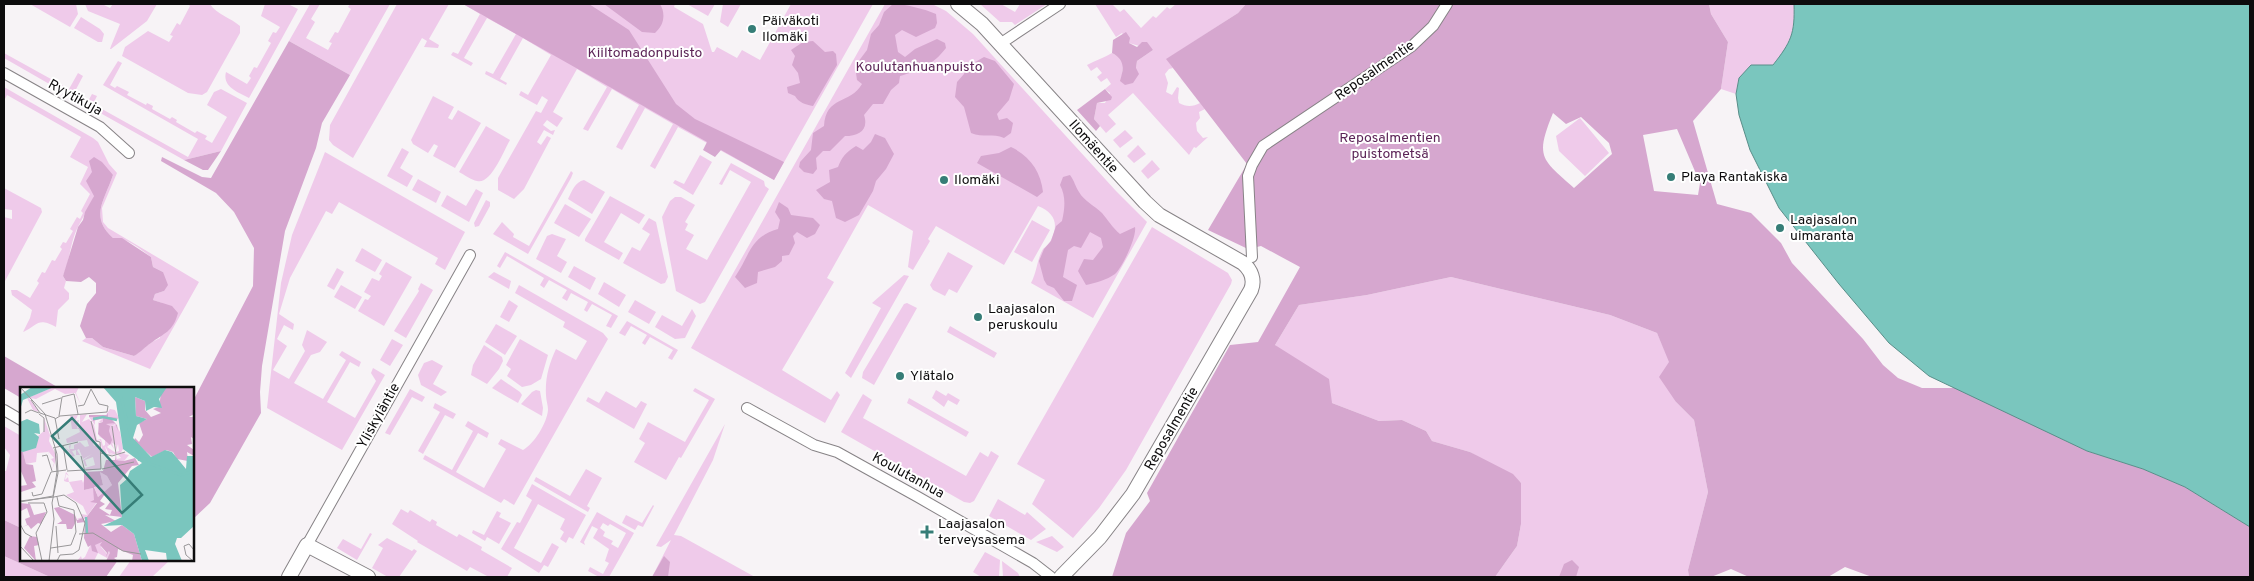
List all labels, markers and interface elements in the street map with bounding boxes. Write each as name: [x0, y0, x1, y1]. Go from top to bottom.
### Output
place label: Päiväkoti Ilomäki: [762, 13, 819, 46]
marker: Päiväkoti Ilomäki: [746, 23, 758, 35]
street label: Reposalmentie: [1332, 37, 1418, 105]
park label: Kiiltomadonpuisto: [588, 45, 703, 62]
park label: Koulutanhuanpuisto: [856, 59, 983, 76]
street label: Ryytikuja: [45, 76, 105, 120]
street label: Ilomäentie: [1065, 117, 1121, 177]
park label: Reposalmentien puistometsä: [1339, 130, 1441, 163]
place label: Playa Rantakiska: [1681, 169, 1788, 186]
marker: Playa Rantakiska: [1665, 171, 1677, 183]
place label: Ilomäki: [954, 172, 1000, 189]
marker: Ilomäki: [938, 174, 950, 186]
place label: Laajasalon uimaranta: [1790, 212, 1857, 245]
marker: Laajasalon uimaranta: [1774, 222, 1786, 234]
place label: Laajasalon peruskoulu: [988, 301, 1058, 334]
marker: Laajasalon peruskoulu: [972, 311, 984, 323]
place label: Ylätalo: [910, 368, 954, 385]
marker: Ylätalo: [894, 370, 906, 382]
street label: Yliskyläntie: [354, 380, 404, 452]
street label: Reposalmentie: [1141, 384, 1203, 474]
inset map: [20, 387, 194, 561]
street label: Koulutanhua: [869, 449, 947, 503]
place label: Laajasalon terveysasema: [938, 516, 1025, 549]
marker: Laajasalon terveysasema: [920, 525, 934, 539]

